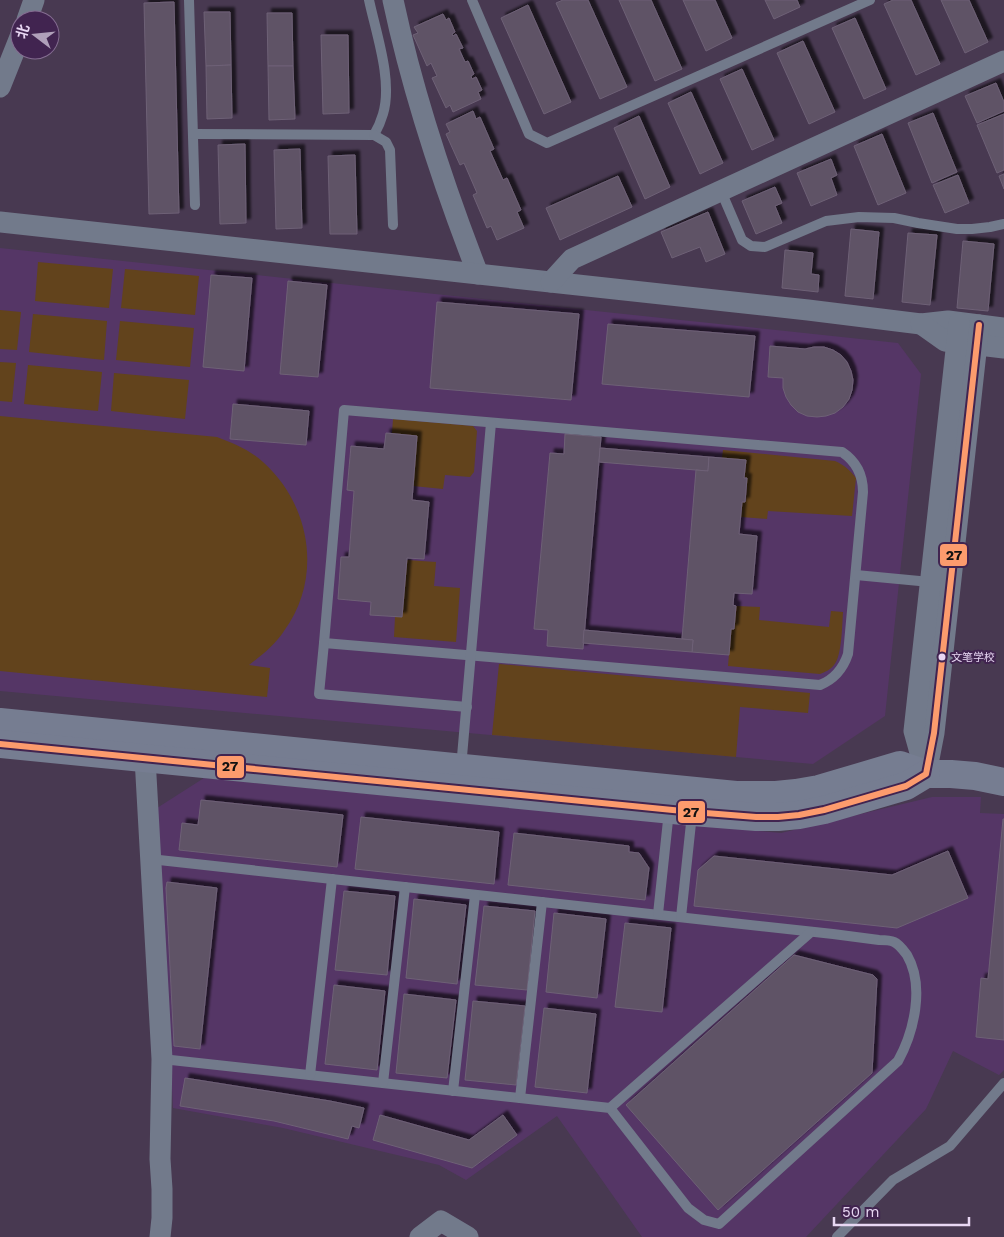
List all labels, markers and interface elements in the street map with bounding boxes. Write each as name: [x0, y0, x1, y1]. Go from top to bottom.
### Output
north arrow: [10, 10, 60, 60]
text: 北: [13, 22, 32, 40]
line badge: 27: [939, 543, 968, 567]
text: 27: [946, 547, 963, 563]
place label: 文笔学校: [951, 651, 995, 664]
marker: 文笔学校: [937, 652, 947, 662]
line badge: 27: [216, 755, 245, 779]
text: 27: [222, 758, 239, 774]
line badge: 27: [677, 800, 706, 824]
text: 27: [683, 804, 700, 820]
scale bar: [834, 1194, 969, 1226]
text: 50 m: [842, 1203, 879, 1221]

